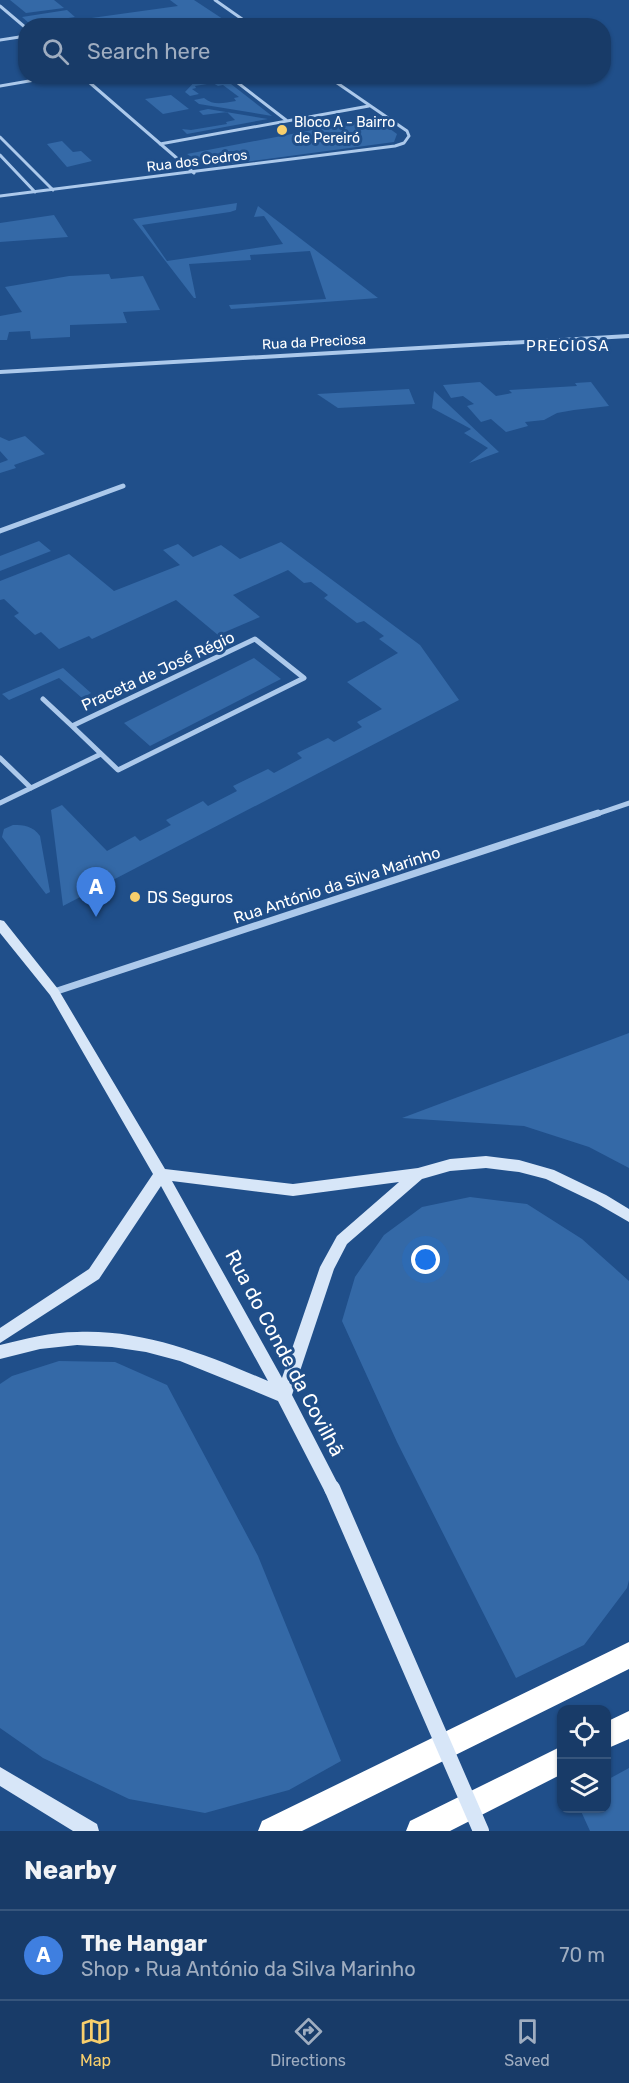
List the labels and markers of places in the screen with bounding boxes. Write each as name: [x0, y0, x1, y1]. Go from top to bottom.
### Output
place label: Bloco A - Bairro de Pereiró: [294, 114, 395, 147]
marker: Bloco A - Bairro de Pereiró: [275, 123, 289, 137]
pin: A: [76, 868, 116, 917]
place label: DS Seguros: [147, 888, 233, 907]
marker: DS Seguros: [128, 890, 142, 904]

